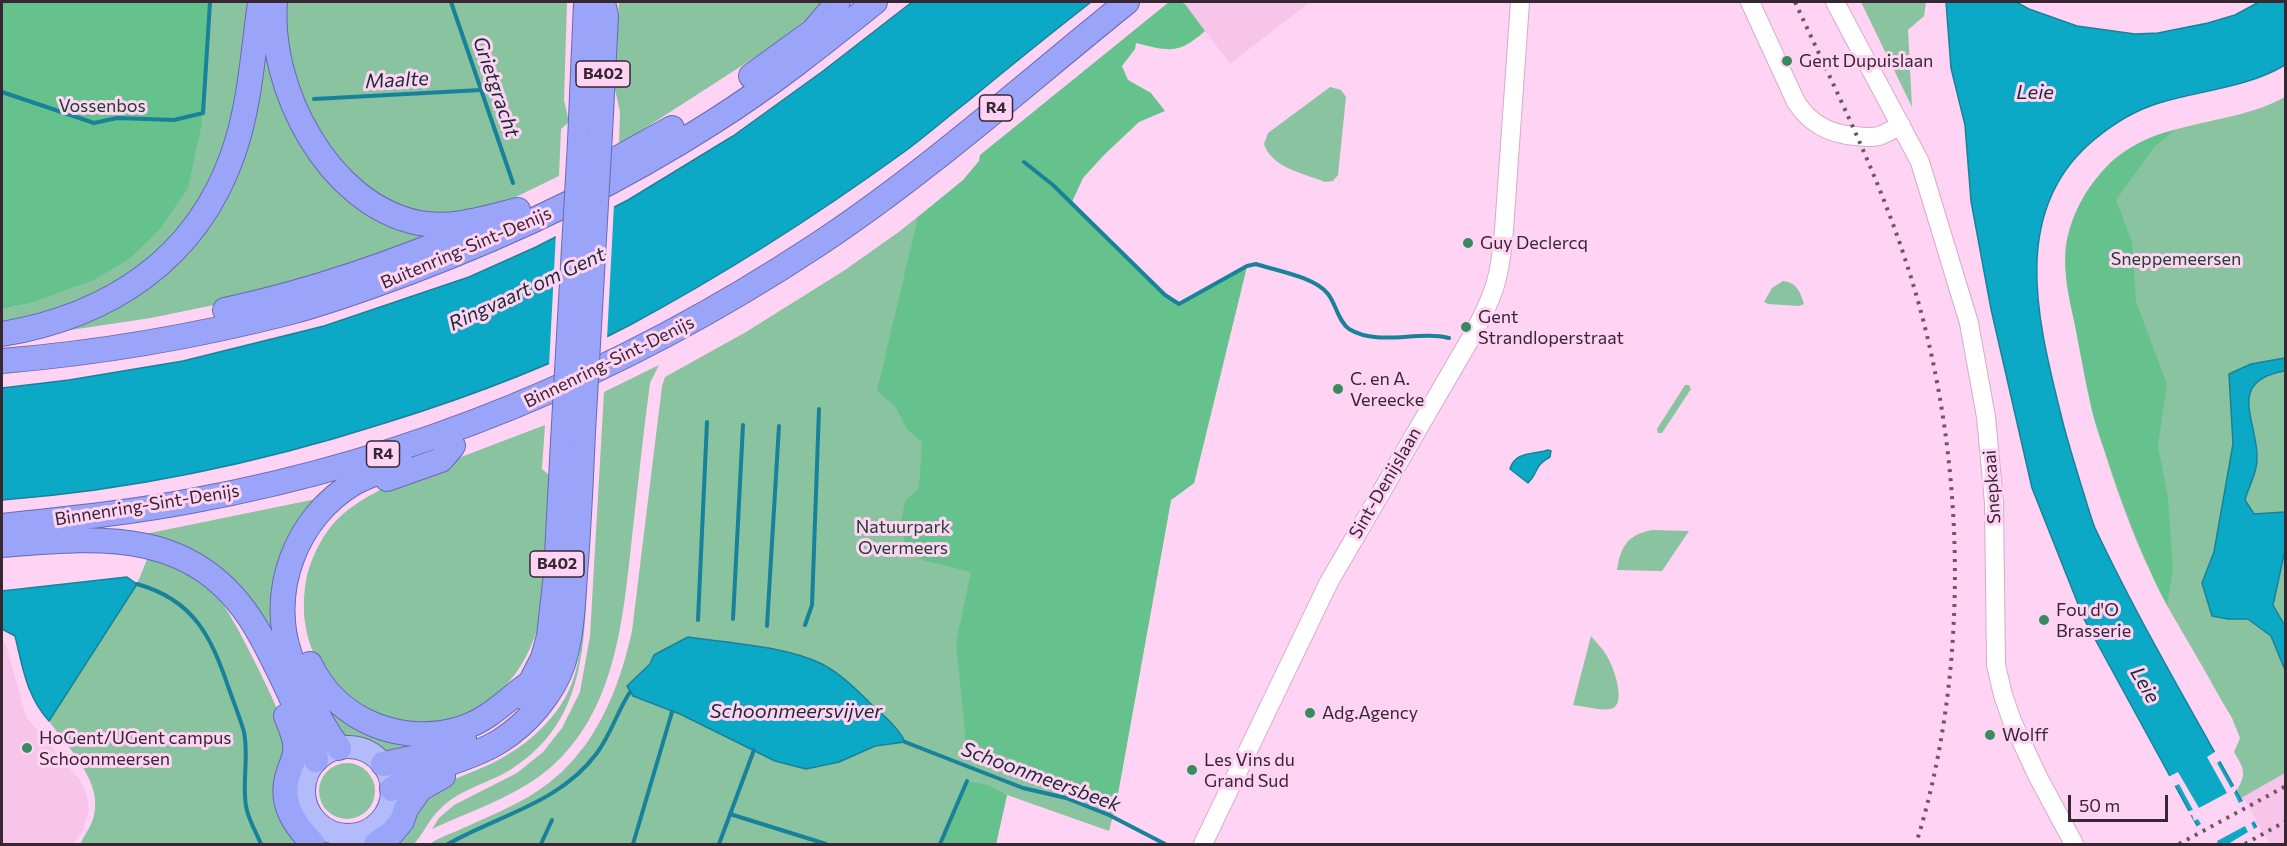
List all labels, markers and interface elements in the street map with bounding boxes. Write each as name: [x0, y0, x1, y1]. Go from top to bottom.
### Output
water label: Grietgracht: [468, 33, 524, 141]
place label: Gent Dupuislaan: [1799, 50, 1933, 72]
marker: Gent Dupuislaan: [1780, 54, 1794, 68]
road number: B402: [576, 61, 630, 87]
water label: Maalte: [365, 66, 429, 94]
water label: Leie: [2016, 80, 2054, 104]
park label: Vossenbos: [58, 95, 146, 117]
road number: R4: [980, 95, 1012, 121]
street label: Buitenring-Sint-Denijs: [377, 202, 555, 294]
place label: Guy Declercq: [1480, 232, 1588, 254]
marker: Guy Declercq: [1461, 236, 1475, 250]
water label: Ringvaart om Gent: [445, 242, 609, 336]
park label: Sneppemeersen: [2111, 248, 2241, 270]
place label: Gent Strandloperstraat: [1478, 306, 1624, 348]
street label: Binnenring-Sint-Denijs: [520, 311, 698, 413]
marker: Gent Strandloperstraat: [1459, 320, 1473, 334]
place label: C. en A. Vereecke: [1350, 368, 1424, 410]
marker: C. en A. Vereecke: [1331, 382, 1345, 396]
street label: Sint-Denijslaan: [1344, 424, 1426, 542]
road number: R4: [366, 441, 400, 467]
street label: Snepkaai: [1979, 449, 2005, 525]
street label: Binnenring-Sint-Denijs: [53, 480, 241, 530]
park label: Natuurpark Overmeers: [856, 516, 950, 558]
road number: B402: [530, 551, 584, 577]
place label: Fou d'O Brasserie: [2056, 599, 2131, 642]
marker: Fou d'O Brasserie: [2037, 613, 2051, 627]
water label: Leie: [2125, 663, 2165, 707]
water label: Schoonmeersvijver: [710, 699, 882, 723]
place label: Adg.Agency: [1322, 702, 1418, 724]
marker: Adg.Agency: [1303, 706, 1317, 720]
place label: Wolff: [2002, 724, 2048, 746]
place label: HoGent/UGent campus Schoonmeersen: [39, 727, 232, 770]
marker: Wolff: [1983, 728, 1997, 742]
water label: Schoonmeersbeek: [958, 737, 1124, 817]
marker: HoGent/UGent campus Schoonmeersen: [20, 741, 34, 755]
place label: Les Vins du Grand Sud: [1204, 749, 1295, 792]
marker: Les Vins du Grand Sud: [1185, 763, 1199, 777]
scale bar: [2071, 783, 2172, 821]
text: 50 m: [2079, 794, 2120, 816]

